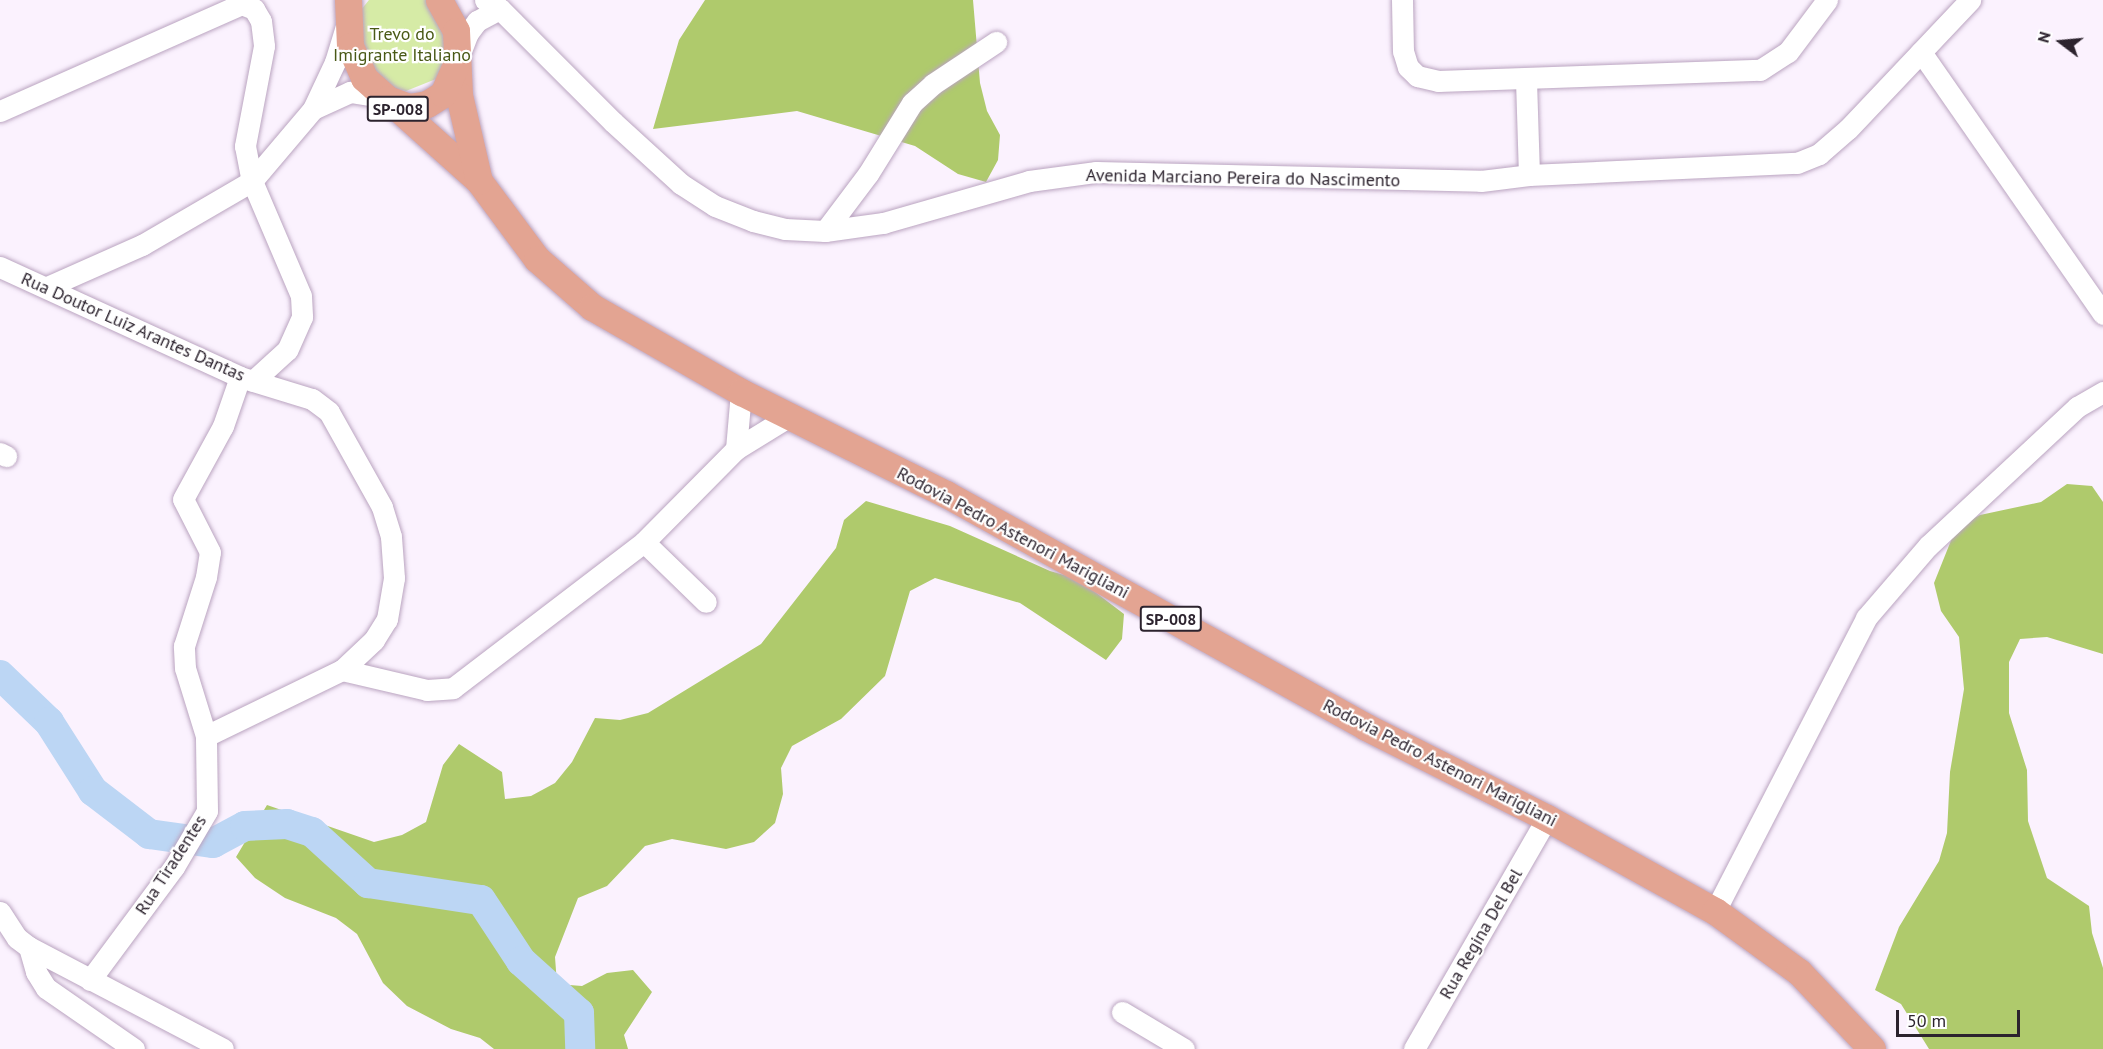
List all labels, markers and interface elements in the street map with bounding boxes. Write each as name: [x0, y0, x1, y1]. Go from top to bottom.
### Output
north arrow: [2031, 12, 2091, 72]
park label: Trevo do Imigrante Italiano: [333, 24, 471, 66]
text: N: [2033, 29, 2055, 45]
road number: SP-008: [366, 96, 430, 122]
street label: Avenida Marciano Pereira do Nascimento: [1086, 164, 1400, 192]
street label: Rua Doutor Luiz Arantes Dantas: [17, 268, 249, 386]
street label: Rodovia Pedro Astenori Marigliani: [893, 462, 1133, 604]
road number: SP-008: [1140, 606, 1202, 632]
street label: Rodovia Pedro Astenori Marigliani: [1319, 694, 1561, 832]
street label: Rua Tiradentes: [131, 811, 211, 919]
street label: Rua Regina Del Bel: [1435, 865, 1527, 1003]
scale bar: [1899, 998, 2024, 1036]
text: 50 m: [1907, 1009, 1946, 1032]

